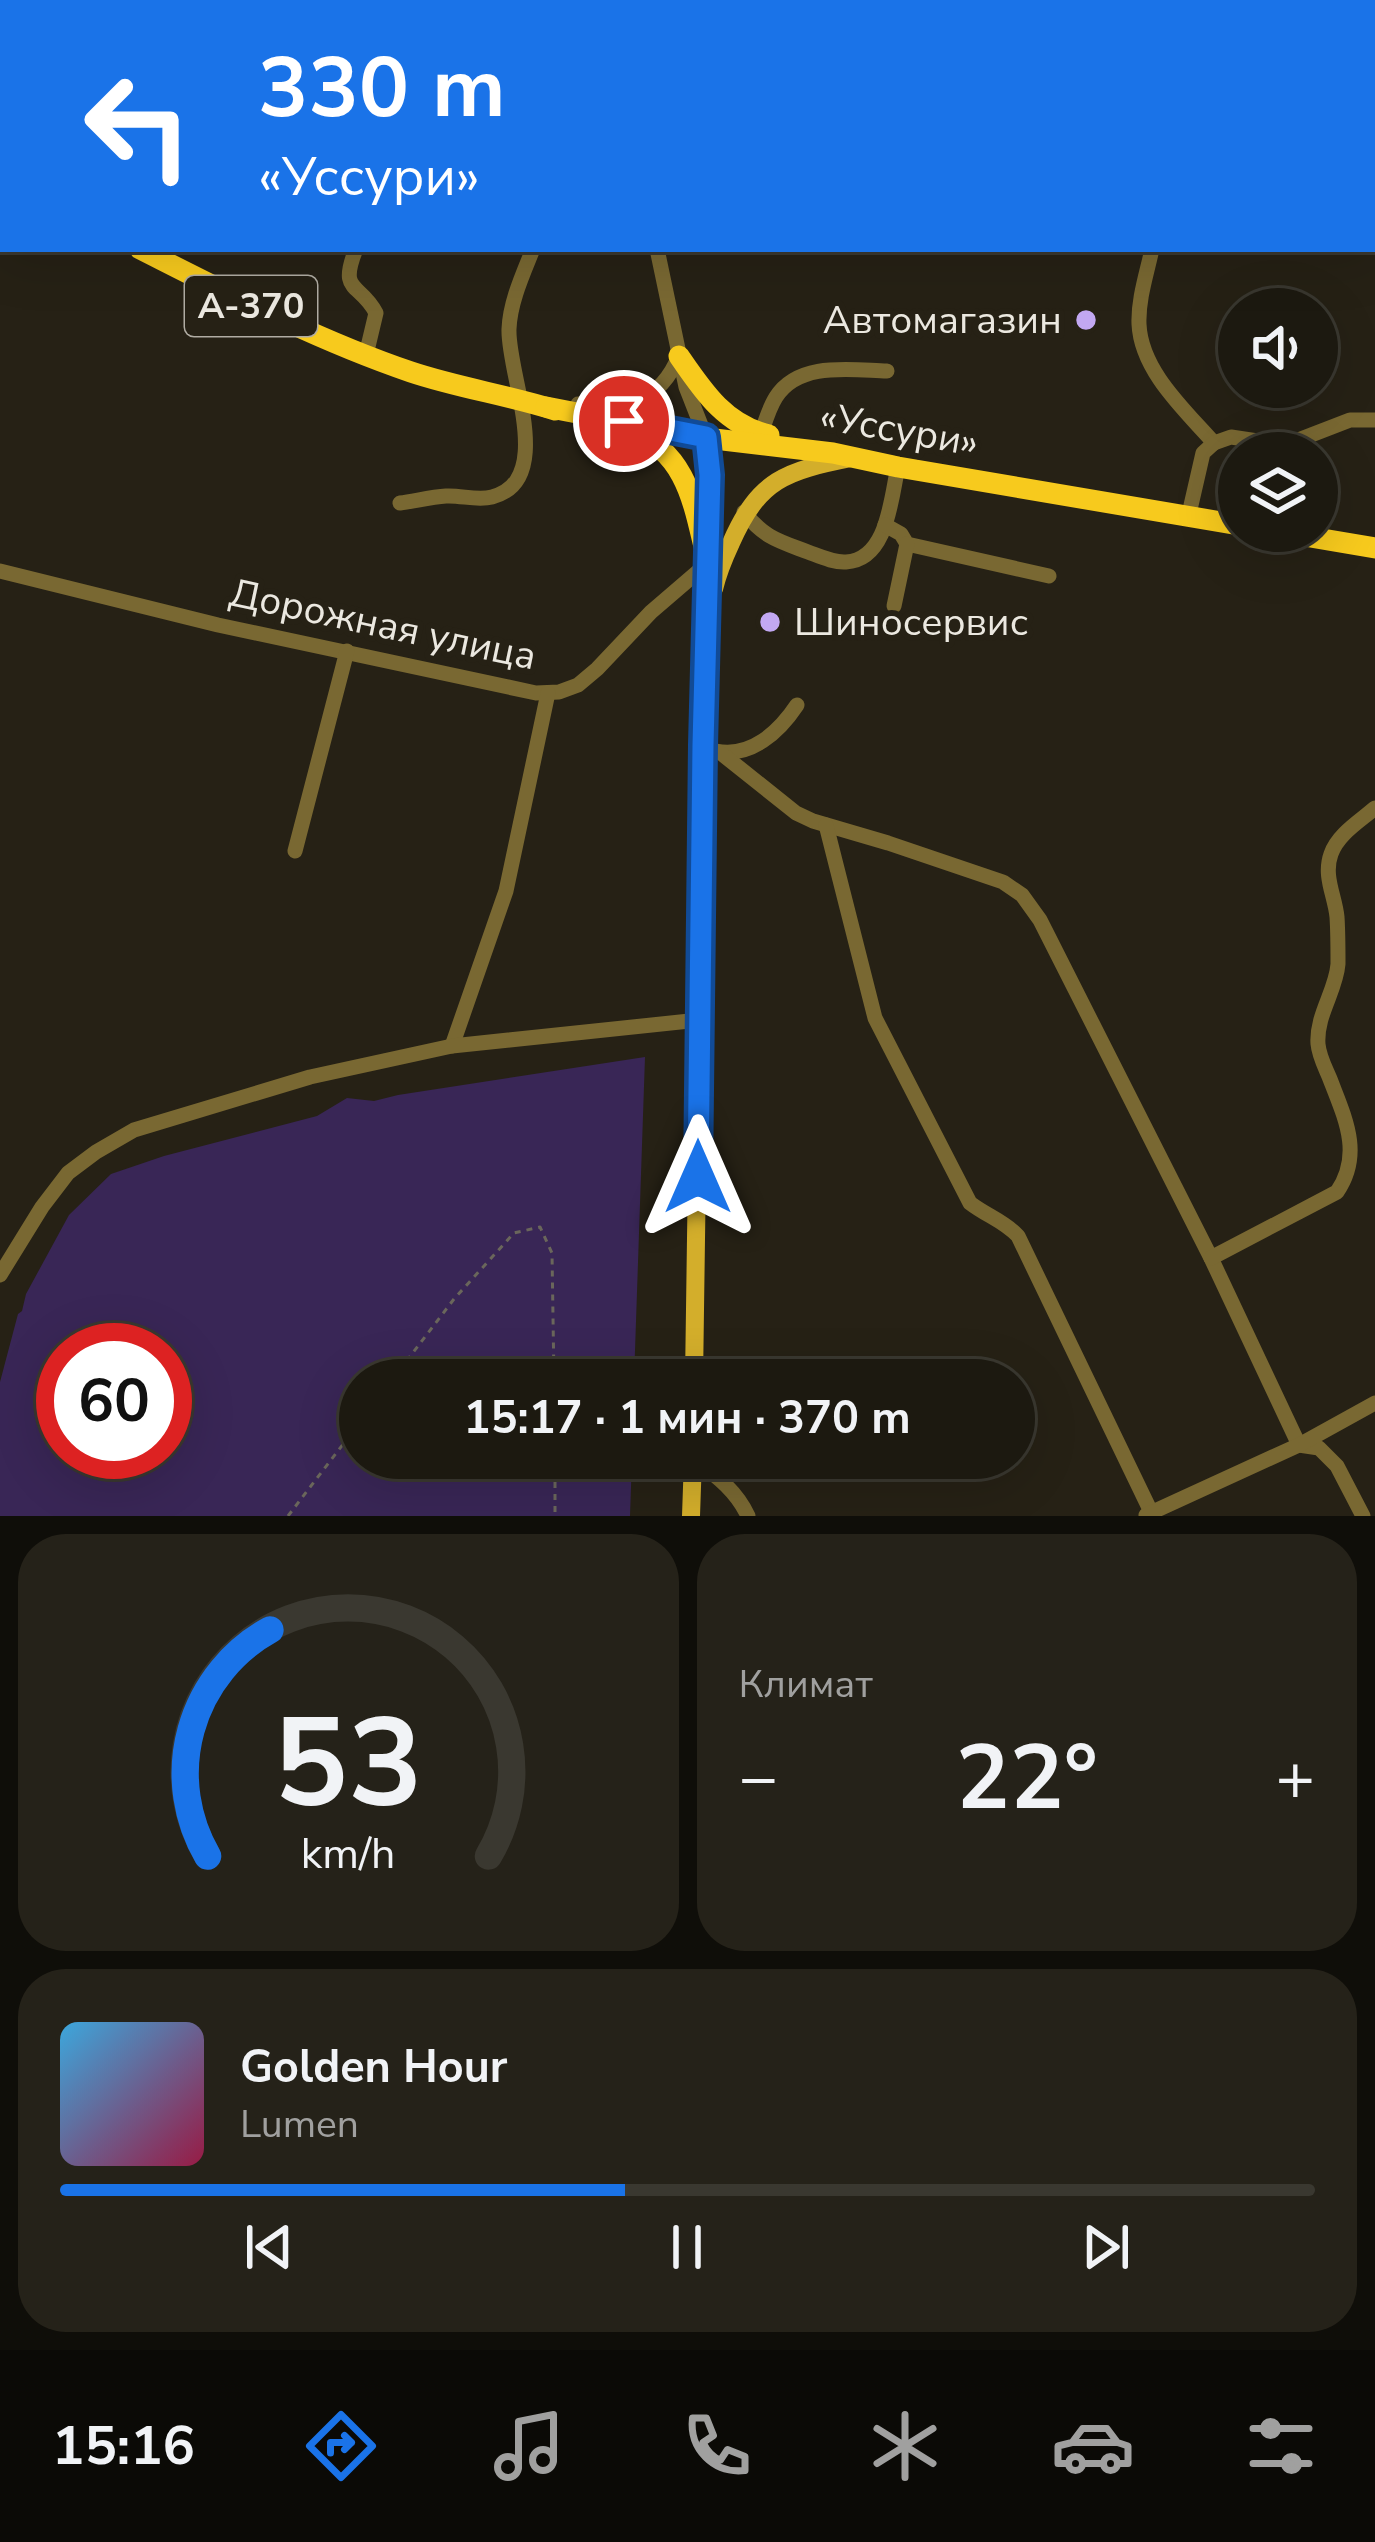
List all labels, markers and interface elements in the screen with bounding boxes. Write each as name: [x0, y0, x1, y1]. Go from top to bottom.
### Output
text: 330 m: [258, 31, 506, 146]
icon: left: [60, 48, 216, 204]
text: «Уссури»: [258, 140, 480, 214]
road number: А-370: [185, 276, 317, 336]
map controls: [1218, 288, 1338, 552]
button: sound: [1218, 288, 1338, 408]
place label: Автомагазин: [823, 294, 1062, 347]
marker: Автомагазин: [1073, 307, 1099, 333]
pin: [573, 370, 675, 472]
icon: arrive: [591, 388, 657, 454]
street label: «Уссури»: [815, 390, 983, 470]
button: layers: [1218, 432, 1338, 552]
street label: Дорожная улица: [225, 567, 541, 683]
place label: Шиносервис: [794, 596, 1028, 649]
marker: Шиносервис: [757, 609, 783, 635]
position arrow: [635, 1114, 761, 1240]
speed limit sign: 60: [36, 1323, 192, 1479]
text: 15:17 · 1 мин · 370 m: [463, 1388, 911, 1449]
text: Климат: [739, 1658, 873, 1711]
text: 53: [273, 1679, 423, 1849]
text: 22°: [956, 1717, 1098, 1840]
text: −: [739, 1733, 778, 1823]
text: +: [1275, 1733, 1315, 1823]
text: km/h: [301, 1824, 396, 1882]
text: Golden Hour: [240, 2037, 507, 2098]
text: Lumen: [240, 2098, 359, 2151]
icon: previous: [236, 2214, 302, 2280]
icon: pause: [654, 2214, 720, 2280]
icon: next: [1073, 2214, 1139, 2280]
icon: directions: [299, 2404, 383, 2488]
icon: music: [487, 2404, 571, 2488]
icon: phone: [675, 2404, 759, 2488]
icon: climate: [863, 2404, 947, 2488]
icon: car: [1051, 2404, 1135, 2488]
icon: filters: [1239, 2404, 1323, 2488]
text: 15:16: [52, 2409, 195, 2483]

